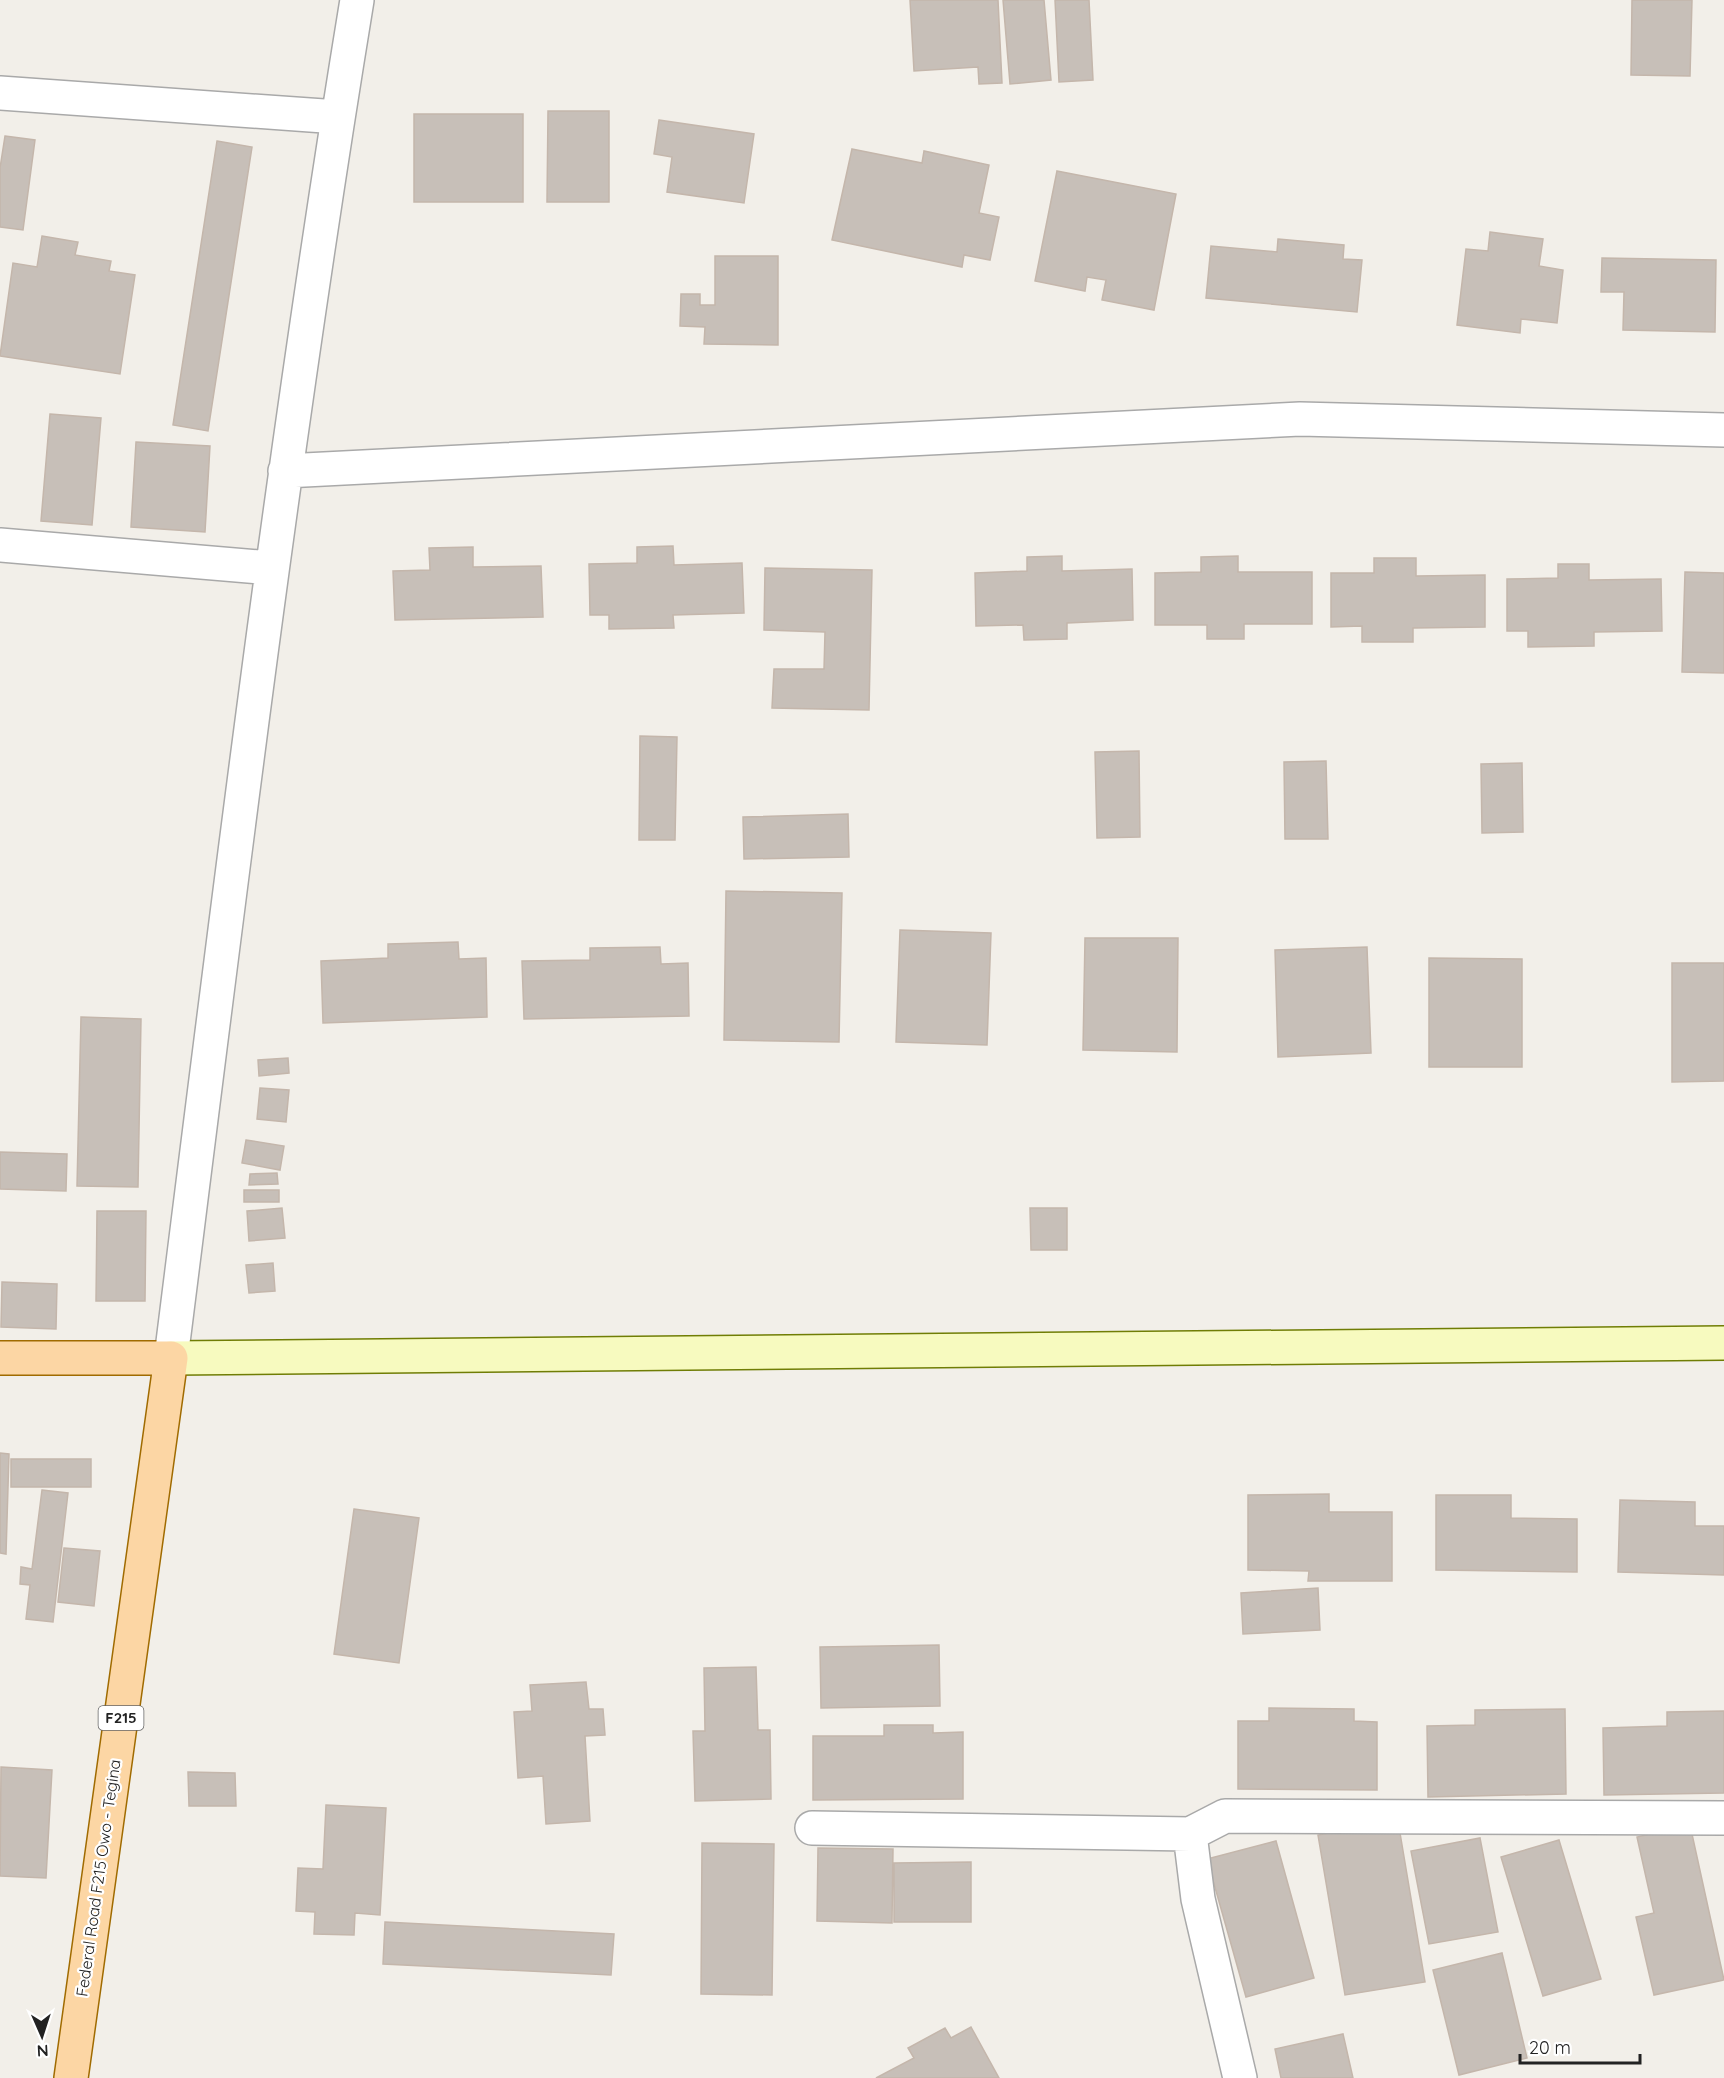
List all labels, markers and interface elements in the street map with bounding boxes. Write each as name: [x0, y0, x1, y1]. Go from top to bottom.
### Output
road number: F215: [98, 1706, 144, 1730]
street label: Federal Road F215 Owo - Tegina: [71, 1758, 125, 1998]
north arrow: [12, 2006, 72, 2066]
scale bar: [1520, 2027, 1640, 2065]
text: 20 m: [1529, 2036, 1571, 2059]
text: N: [36, 2041, 49, 2061]

